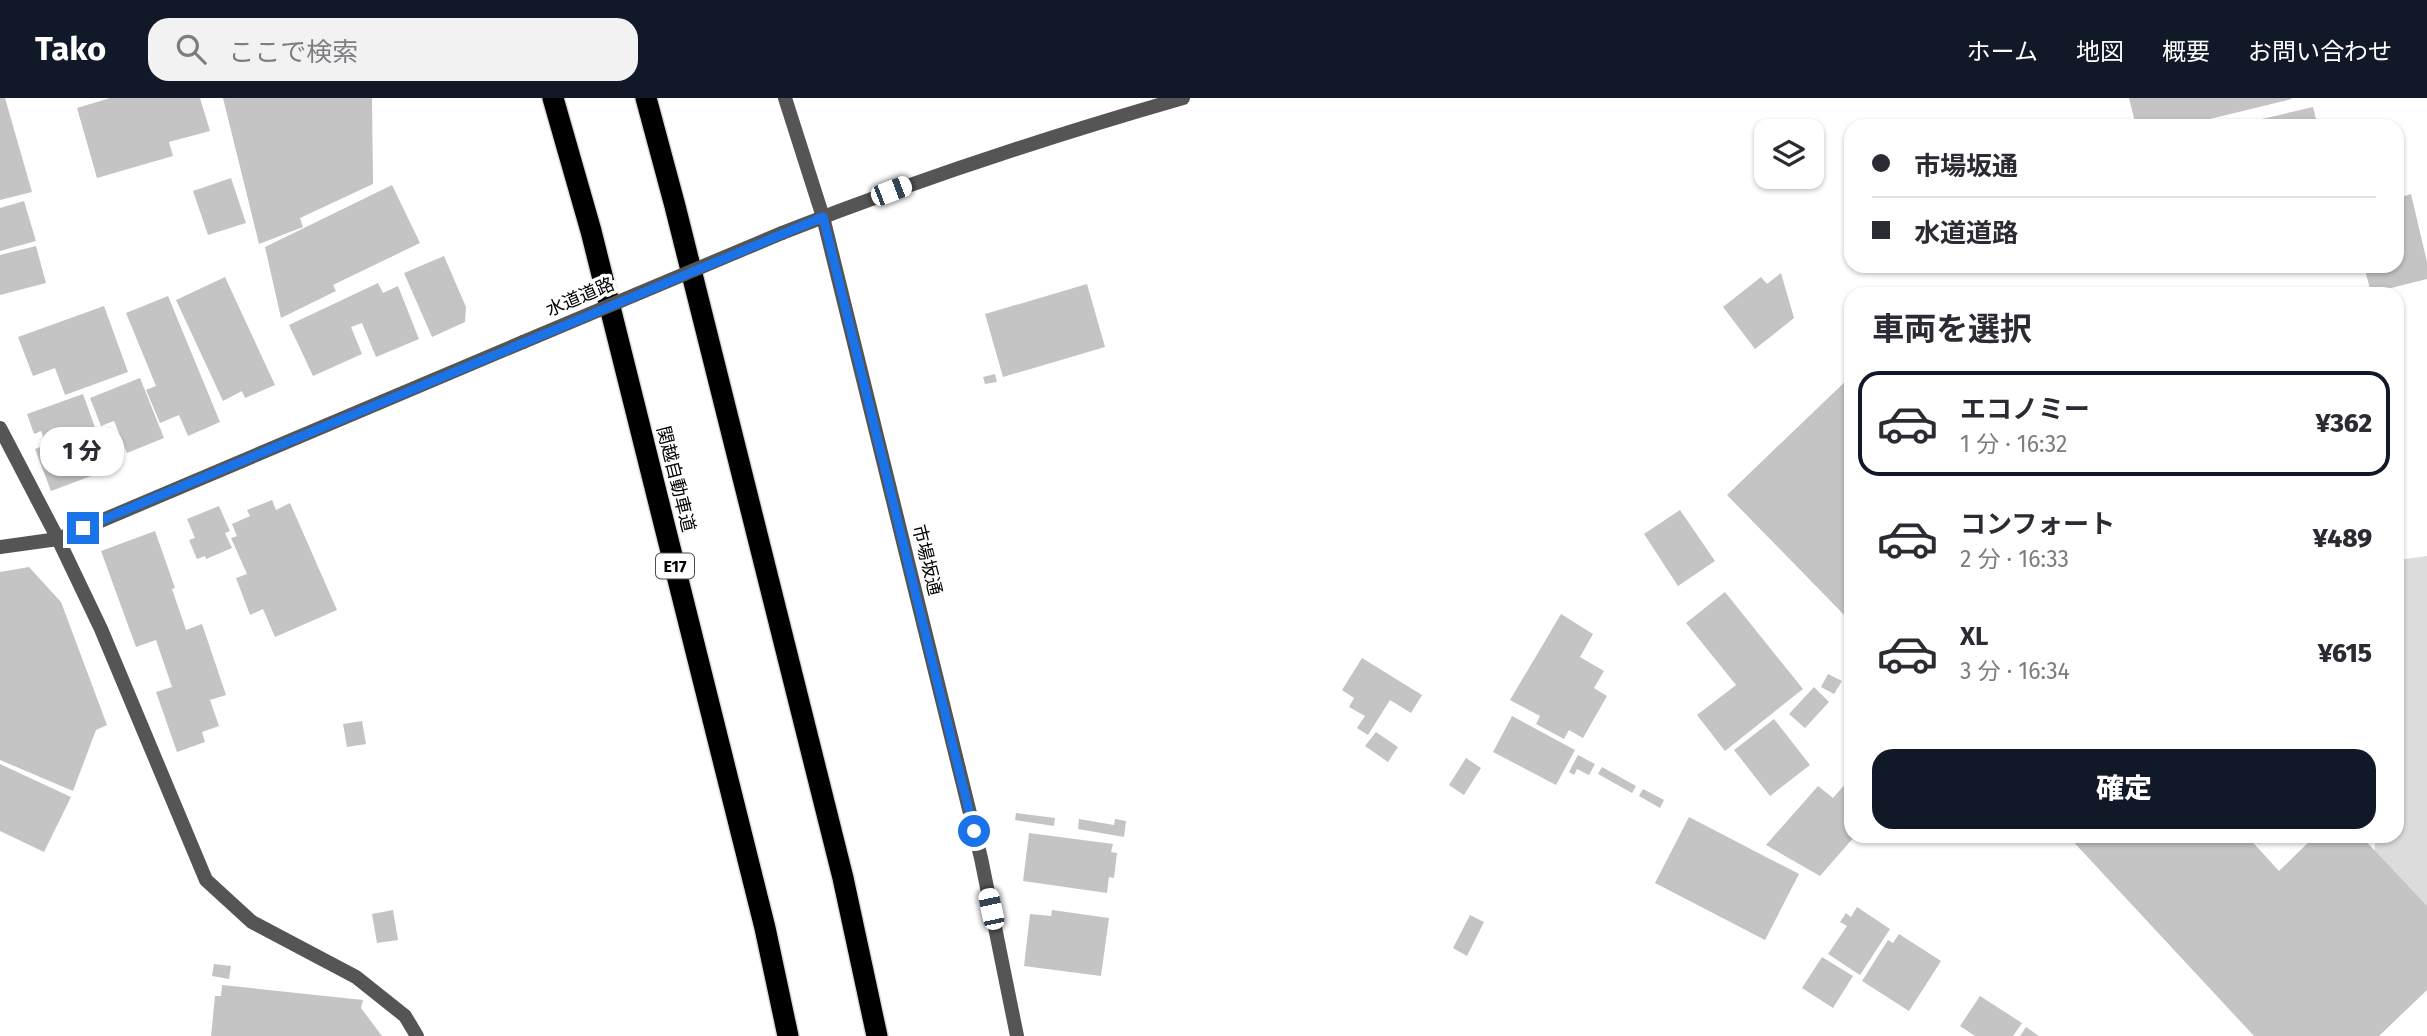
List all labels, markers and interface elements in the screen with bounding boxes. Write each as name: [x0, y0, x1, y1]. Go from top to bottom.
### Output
search box: [148, 18, 638, 81]
text: Tako: [35, 29, 106, 69]
icon: search: [172, 30, 210, 68]
text: ここで検索: [228, 37, 358, 68]
text: ホーム: [1967, 38, 2038, 66]
text: 地図: [2076, 38, 2124, 66]
text: 概要: [2162, 38, 2210, 66]
text: お問い合わせ: [2248, 38, 2392, 66]
map controls: [1754, 119, 1824, 189]
button: layers: [1754, 119, 1824, 189]
text: 市場坂通: [1914, 151, 2018, 182]
car: [868, 174, 915, 208]
text: 水道道路: [1914, 218, 2018, 249]
street label: 水道道路: [543, 273, 617, 321]
text: 車両を選択: [1872, 310, 2032, 348]
icon: car: [1876, 392, 1939, 455]
text: エコノミー: [1960, 394, 2090, 425]
text: ¥362: [2316, 408, 2372, 439]
street label: 関越自動車道: [652, 424, 700, 534]
callout: 1 分: [41, 426, 125, 476]
text: 1 分 · 16:32: [1960, 430, 2067, 458]
text: 1 分: [62, 437, 102, 465]
icon: car: [1876, 507, 1939, 570]
text: コンフォート: [1960, 509, 2115, 540]
route end: [67, 512, 99, 544]
street label: 市場坂通: [908, 522, 946, 598]
text: ¥489: [2313, 523, 2372, 554]
text: 2 分 · 16:33: [1960, 545, 2069, 573]
road number: E17: [656, 554, 694, 579]
text: XL: [1960, 621, 1988, 652]
icon: car: [1876, 622, 1939, 685]
text: ¥615: [2318, 638, 2372, 669]
text: 3 分 · 16:34: [1960, 657, 2070, 685]
button: 確定: [1872, 749, 2376, 829]
route start: [958, 815, 990, 847]
car: [977, 886, 1006, 932]

